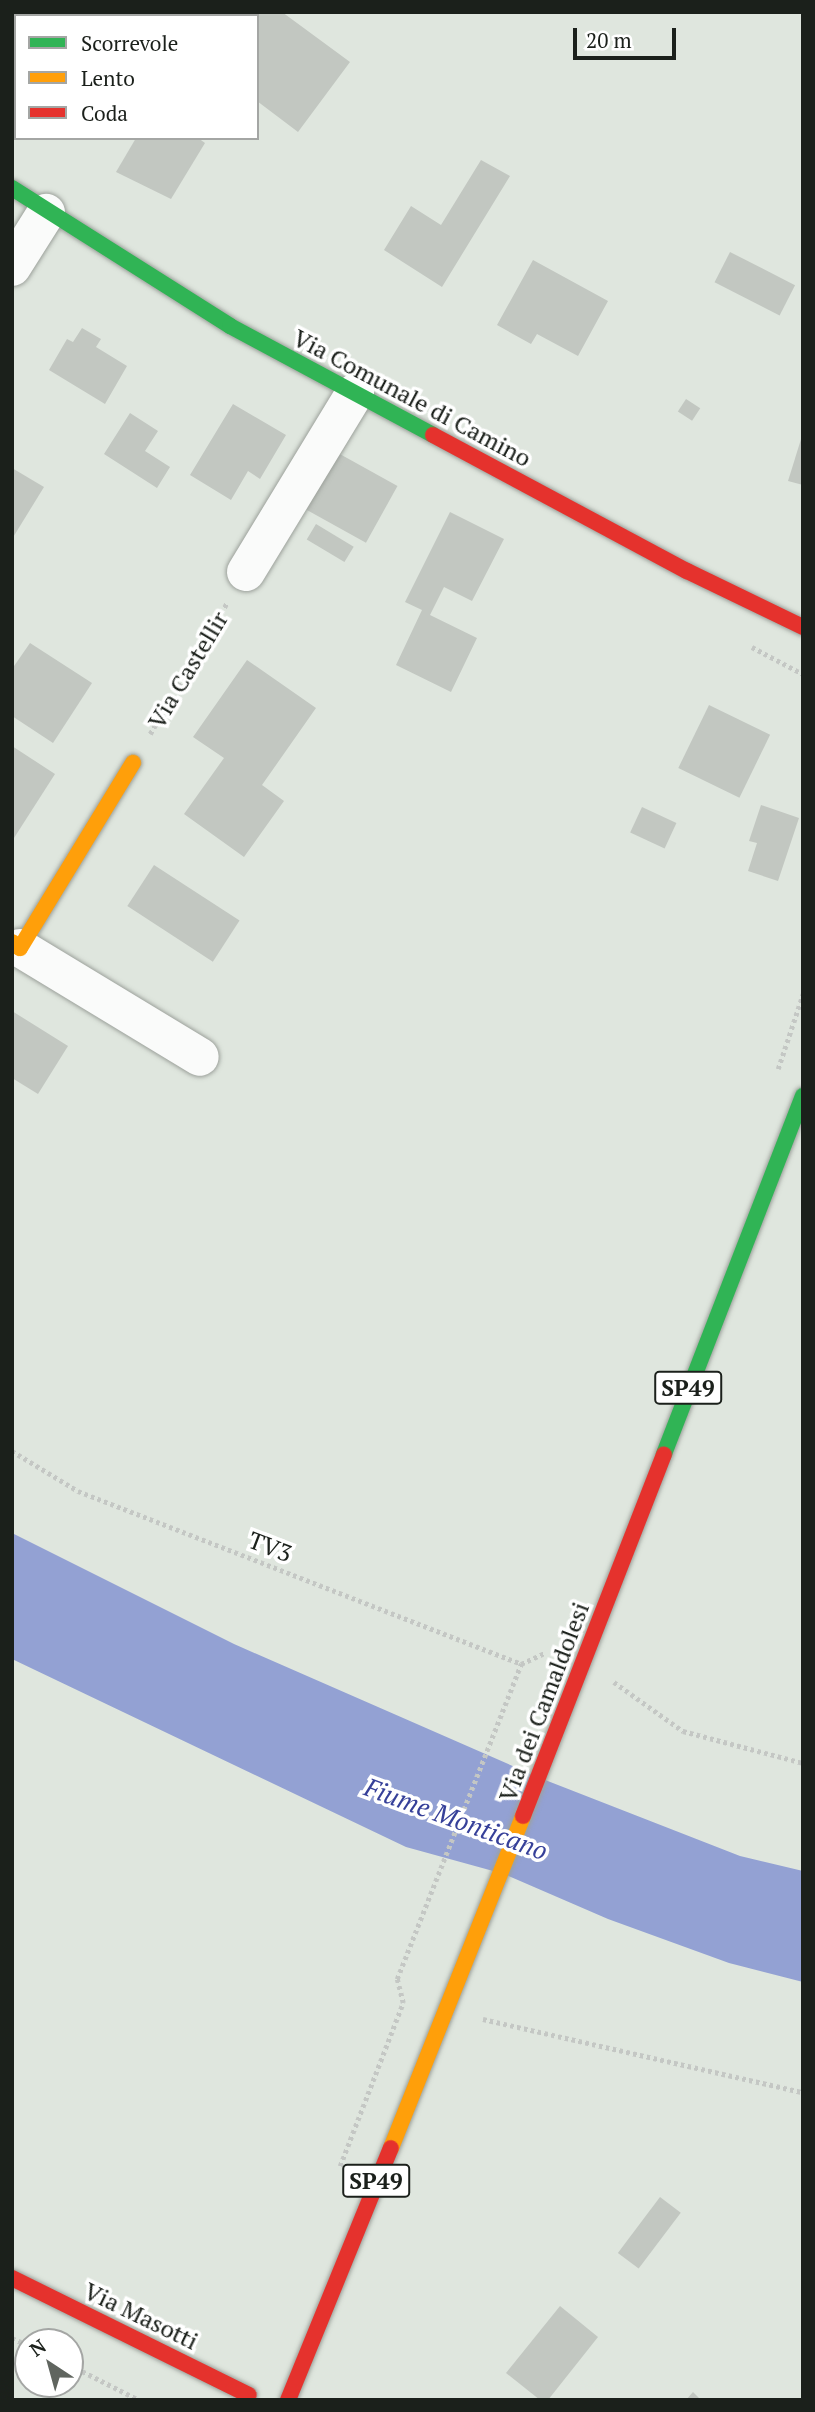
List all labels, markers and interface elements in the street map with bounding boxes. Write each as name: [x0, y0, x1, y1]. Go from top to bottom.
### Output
legend: [14, 14, 259, 140]
scale bar: [577, 14, 680, 58]
text: 20 m: [586, 26, 632, 54]
text: Scorrevole: [81, 29, 178, 57]
text: Lento: [81, 64, 135, 92]
text: Coda: [81, 99, 128, 127]
street label: Via Comunale di Camino: [288, 323, 536, 473]
street label: Via Castellir: [142, 606, 234, 734]
road number: SP49: [653, 1368, 723, 1408]
street label: TV3: [244, 1526, 296, 1568]
street label: Via dei Camaldolesi: [493, 1598, 595, 1806]
water label: Fiume Monticano: [360, 1771, 552, 1867]
road number: SP49: [341, 2162, 411, 2200]
street label: Via Masotti: [79, 2276, 203, 2356]
north arrow: [14, 2328, 84, 2398]
text: N: [24, 2333, 51, 2362]

